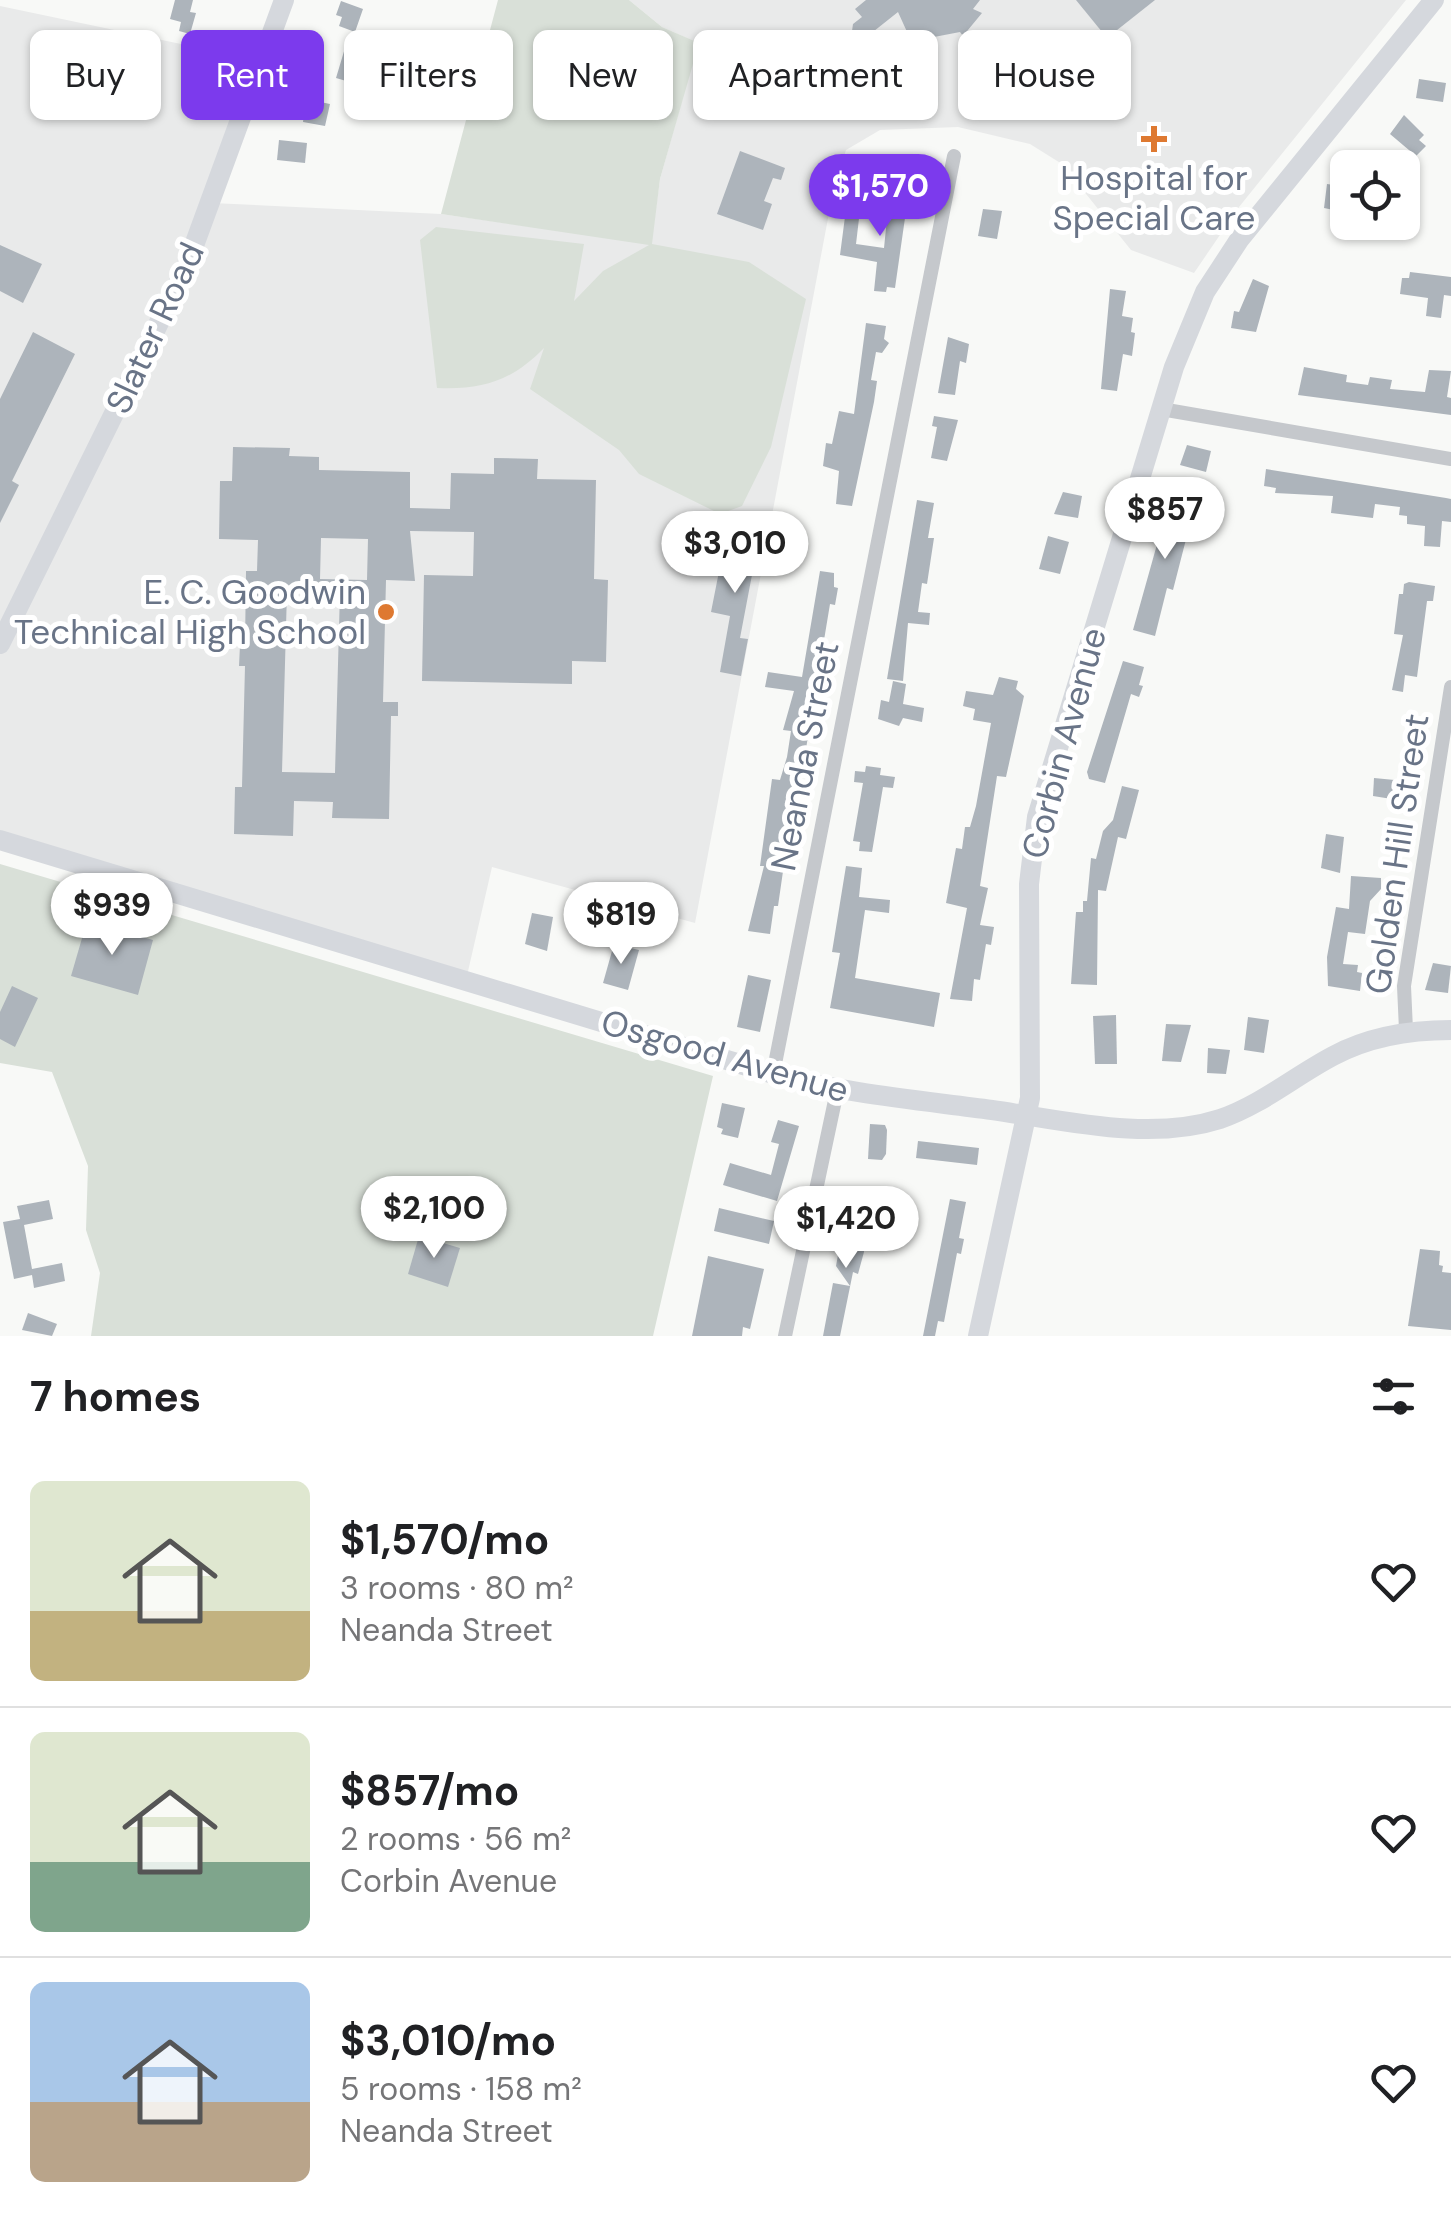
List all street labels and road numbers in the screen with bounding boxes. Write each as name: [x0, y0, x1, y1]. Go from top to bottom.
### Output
street label: Slater Road: [95, 235, 215, 421]
street label: Corbin Avenue: [1011, 622, 1117, 864]
street label: Neanda Street: [760, 637, 850, 875]
street label: Golden Hill Street: [1355, 711, 1439, 997]
street label: Osgood Avenue: [596, 999, 854, 1113]

